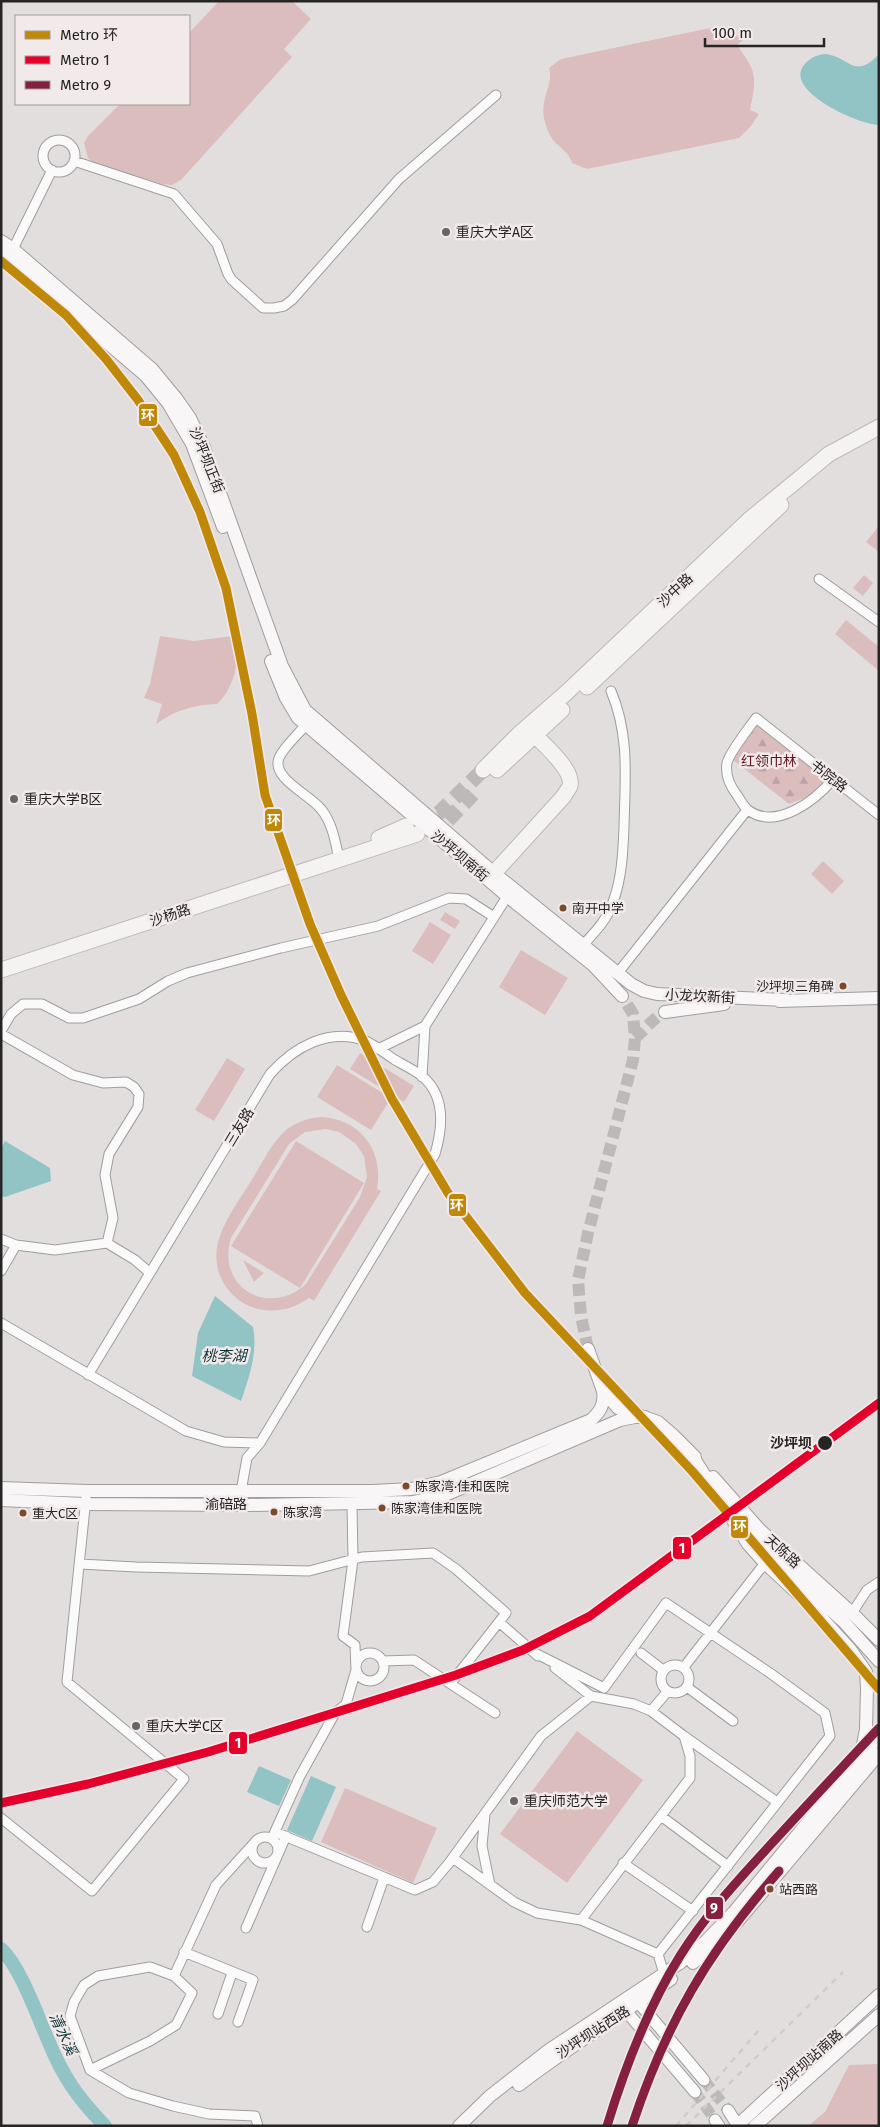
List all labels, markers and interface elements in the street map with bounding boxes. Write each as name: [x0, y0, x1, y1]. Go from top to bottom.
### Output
legend: [15, 15, 190, 105]
scale bar: [705, 15, 824, 47]
text: 100 m: [712, 24, 752, 42]
text: Metro 环: [60, 26, 118, 44]
text: Metro 1: [60, 51, 110, 69]
text: Metro 9: [60, 76, 111, 94]
place label: 重庆大学A区: [456, 224, 534, 241]
marker: 重庆大学A区: [440, 226, 452, 238]
line badge: 环: [138, 403, 158, 427]
text: 环: [141, 407, 155, 424]
street label: 沙坪坝正街: [186, 425, 228, 496]
street label: 沙中路: [654, 570, 696, 611]
park label: 红领巾林: [741, 753, 797, 770]
street label: 书院路: [807, 757, 850, 796]
place label: 重庆大学B区: [24, 791, 103, 808]
marker: 重庆大学B区: [8, 793, 20, 805]
line badge: 环: [264, 808, 283, 832]
text: 环: [267, 812, 281, 829]
street label: 沙坪坝南街: [427, 827, 492, 885]
street label: 沙杨路: [148, 901, 193, 930]
place label: 南开中学: [572, 901, 624, 916]
marker: 南开中学: [558, 903, 568, 913]
place label: 沙坪坝三角碑: [756, 979, 834, 994]
marker: 沙坪坝三角碑: [838, 981, 848, 991]
street label: 小龙坎新街: [665, 986, 735, 1007]
street label: 三友路: [221, 1105, 258, 1150]
line badge: 环: [448, 1193, 467, 1217]
text: 环: [450, 1197, 464, 1214]
water label: 桃李湖: [201, 1347, 248, 1365]
marker: 沙坪坝: [816, 1434, 834, 1452]
place label: 沙坪坝: [770, 1435, 812, 1452]
place label: 陈家湾·佳和医院: [415, 1479, 509, 1494]
marker: 陈家湾·佳和医院: [401, 1481, 411, 1491]
street label: 渝碚路: [205, 1496, 247, 1513]
place label: 陈家湾佳和医院: [391, 1501, 482, 1516]
marker: 陈家湾佳和医院: [377, 1503, 387, 1513]
place label: 陈家湾: [283, 1505, 322, 1520]
place label: 重大C区: [32, 1506, 78, 1521]
marker: 陈家湾: [269, 1507, 279, 1517]
marker: 重大C区: [18, 1508, 28, 1518]
line badge: 环: [730, 1515, 749, 1539]
text: 环: [733, 1518, 747, 1535]
street label: 天陈路: [761, 1531, 804, 1572]
line badge: 1: [672, 1536, 692, 1560]
text: 1: [679, 1540, 685, 1557]
place label: 重庆大学C区: [146, 1718, 224, 1735]
marker: 重庆大学C区: [130, 1720, 142, 1732]
line badge: 1: [228, 1731, 248, 1755]
text: 1: [235, 1735, 241, 1752]
place label: 重庆师范大学: [524, 1793, 608, 1810]
marker: 重庆师范大学: [508, 1795, 520, 1807]
place label: 站西路: [779, 1882, 818, 1897]
marker: 站西路: [765, 1884, 775, 1894]
line badge: 9: [705, 1896, 724, 1920]
text: 9: [710, 1900, 718, 1917]
street label: 沙坪坝站西路: [553, 2002, 633, 2062]
water label: 清水溪: [45, 2010, 82, 2060]
street label: 沙坪坝站南路: [772, 2026, 846, 2095]

